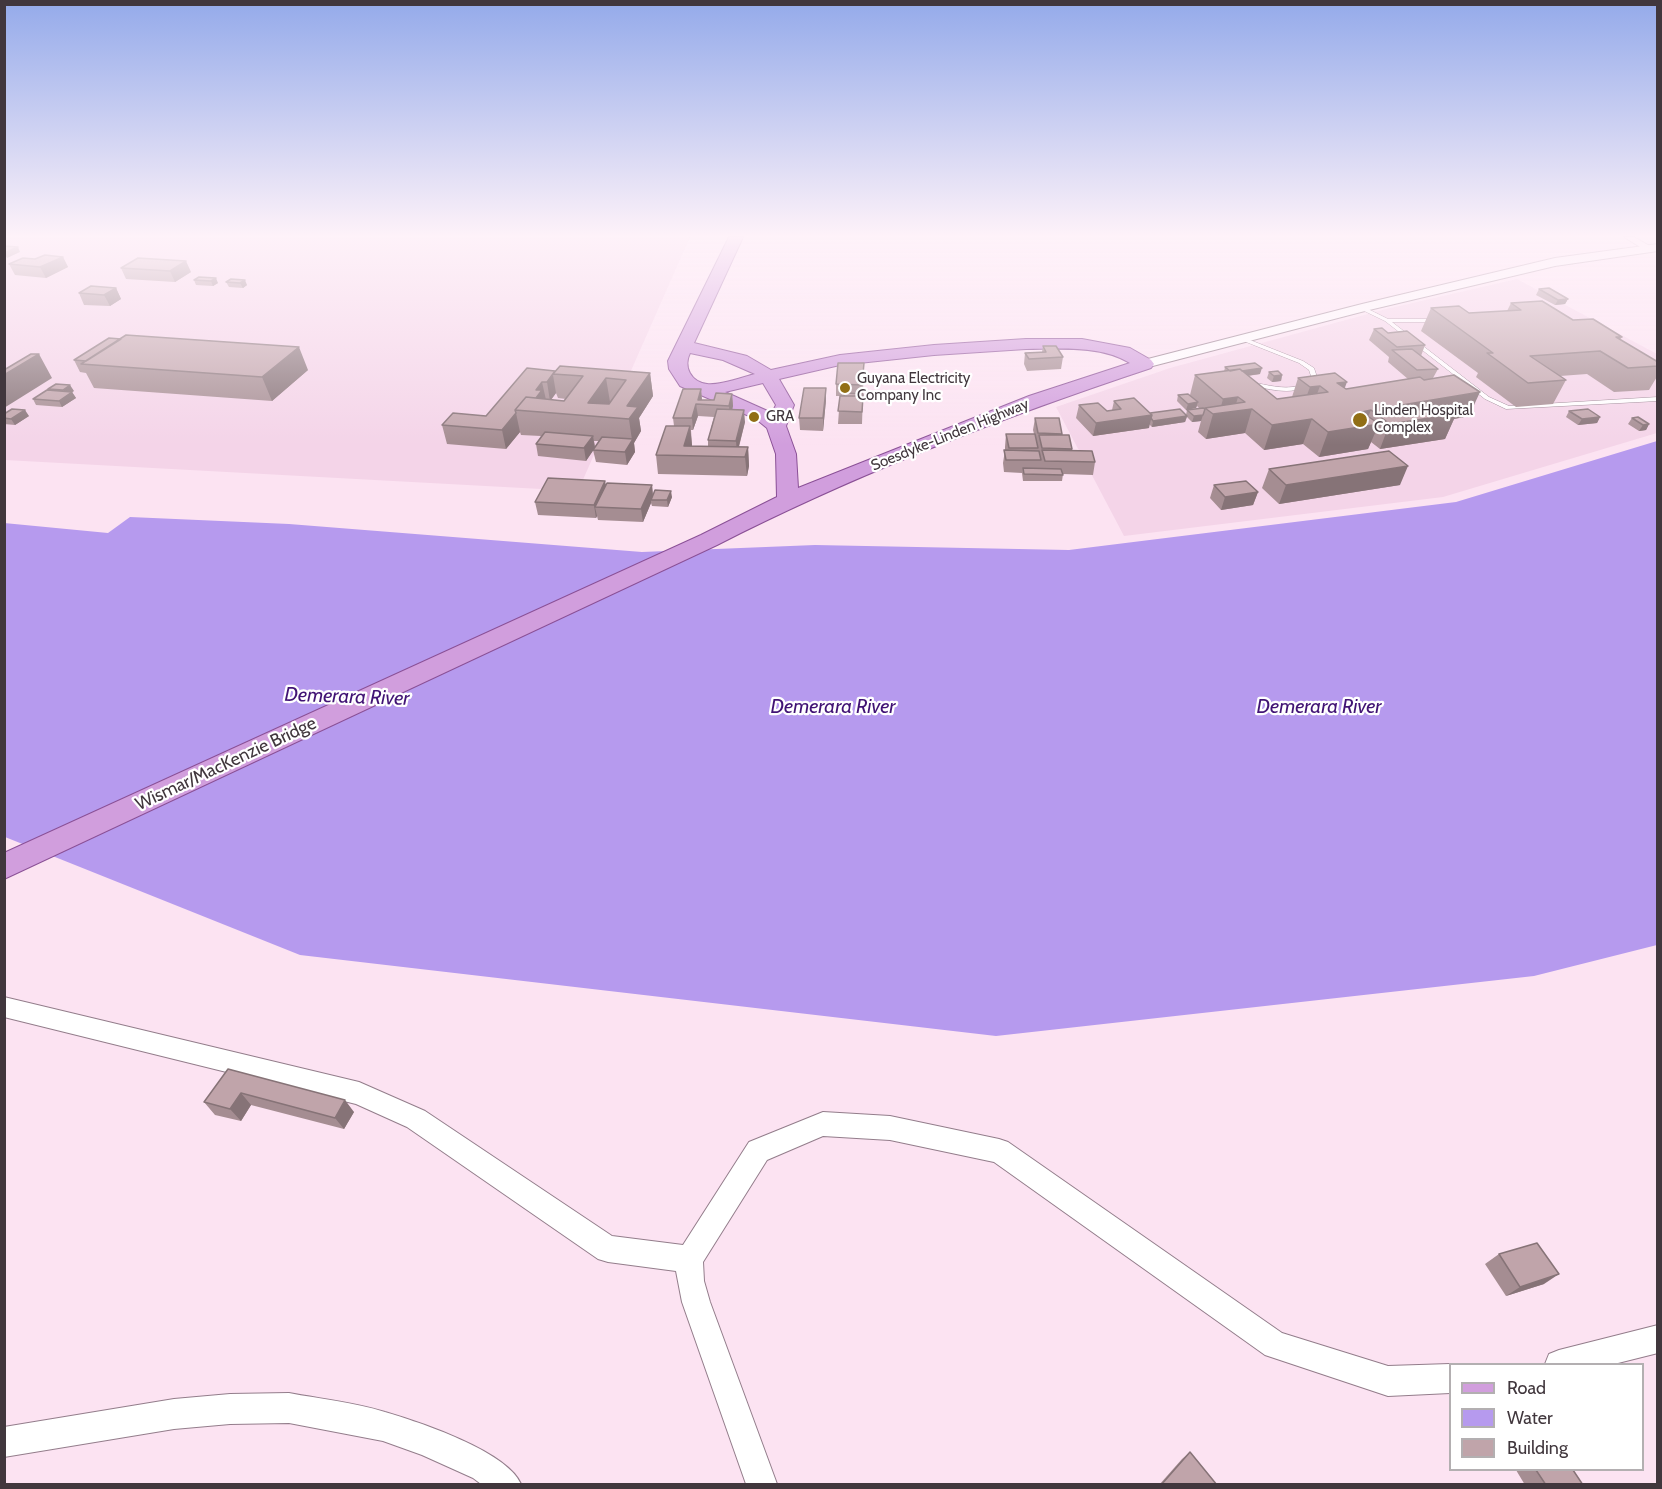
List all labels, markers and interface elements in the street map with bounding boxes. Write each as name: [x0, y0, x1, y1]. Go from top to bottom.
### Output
place label: Guyana Electricity Company Inc: [857, 370, 970, 405]
marker: Guyana Electricity Company Inc: [838, 381, 852, 395]
street label: Soesdyke-Linden Highway: [869, 395, 1031, 475]
place label: Linden Hospital Complex: [1374, 402, 1473, 437]
place label: GRA: [766, 408, 794, 426]
marker: GRA: [747, 410, 761, 424]
marker: Linden Hospital Complex: [1351, 411, 1369, 429]
water label: Demerara River: [284, 683, 410, 711]
water label: Demerara River: [771, 695, 895, 719]
water label: Demerara River: [1257, 695, 1381, 719]
street label: Wismar/MacKenzie Bridge: [132, 713, 320, 815]
legend: [1449, 1363, 1644, 1471]
text: Road: [1507, 1377, 1546, 1399]
text: Water: [1507, 1407, 1553, 1429]
text: Building: [1507, 1437, 1568, 1459]

